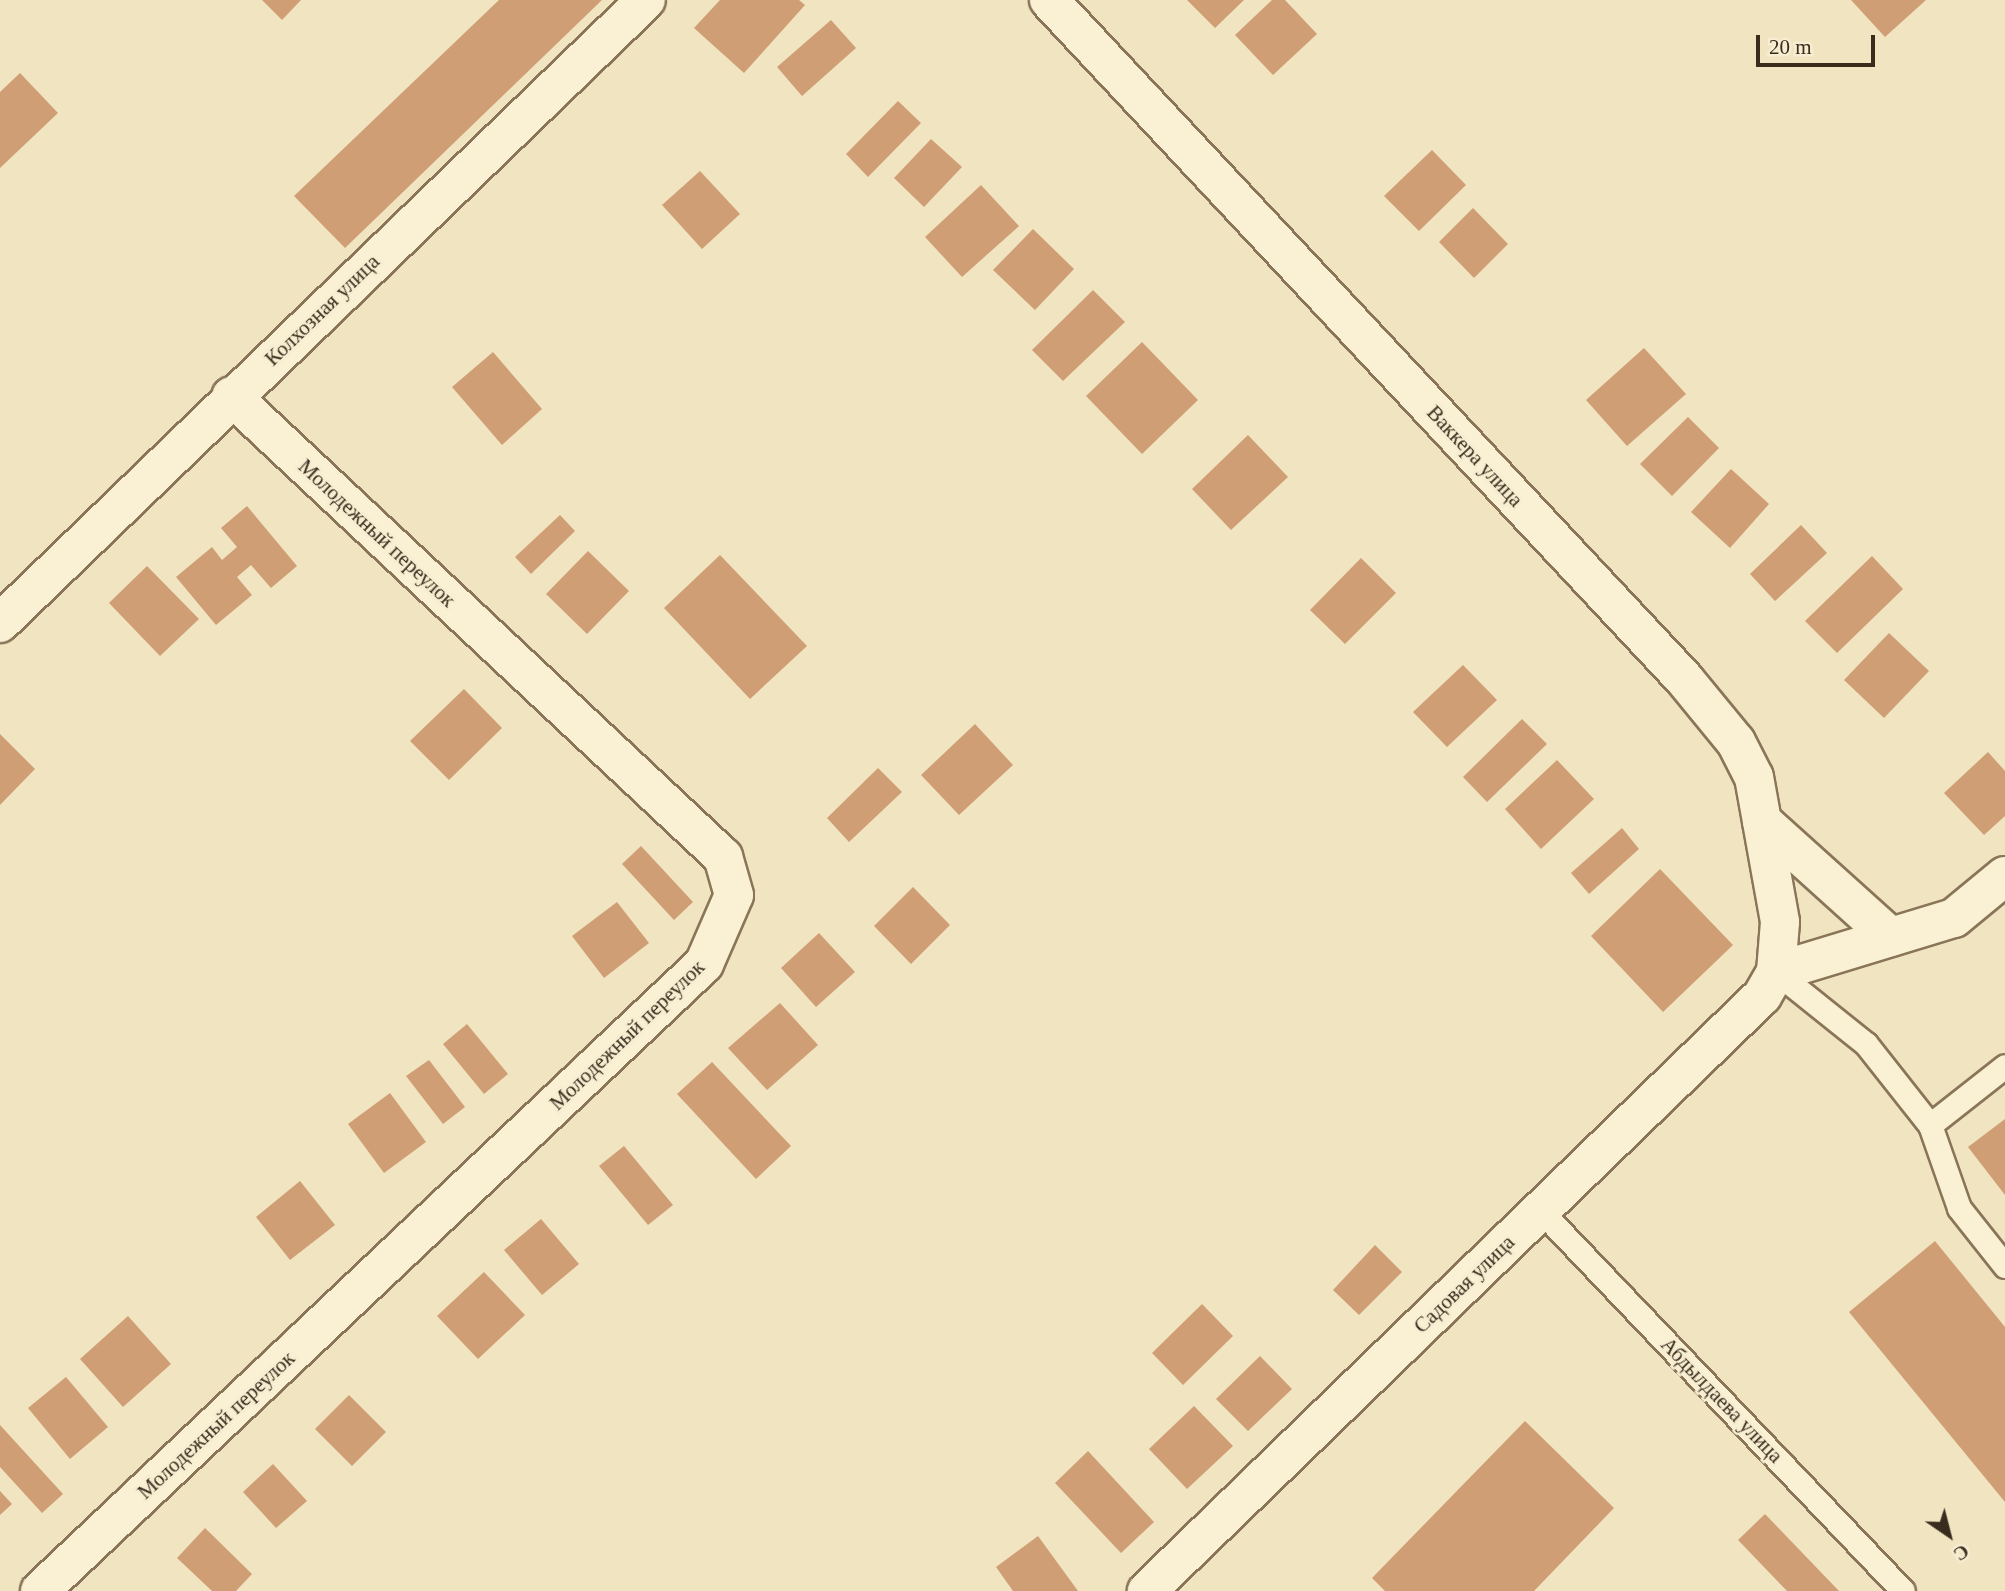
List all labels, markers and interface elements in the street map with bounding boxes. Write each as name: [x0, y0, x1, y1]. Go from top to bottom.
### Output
scale bar: [1760, 21, 1879, 65]
text: 20 m: [1769, 35, 1812, 59]
street label: Колхозная улица: [259, 249, 385, 371]
street label: Ваккера улица: [1422, 400, 1528, 512]
street label: Молодежный переулок: [293, 454, 461, 612]
street label: Молодежный переулок: [544, 954, 710, 1116]
street label: Садовая улица: [1408, 1230, 1520, 1338]
street label: Абдылдаева улица: [1656, 1332, 1788, 1468]
street label: Молодежный переулок: [132, 1346, 300, 1504]
north arrow: [1914, 1500, 1984, 1570]
text: С: [1950, 1540, 1973, 1565]

